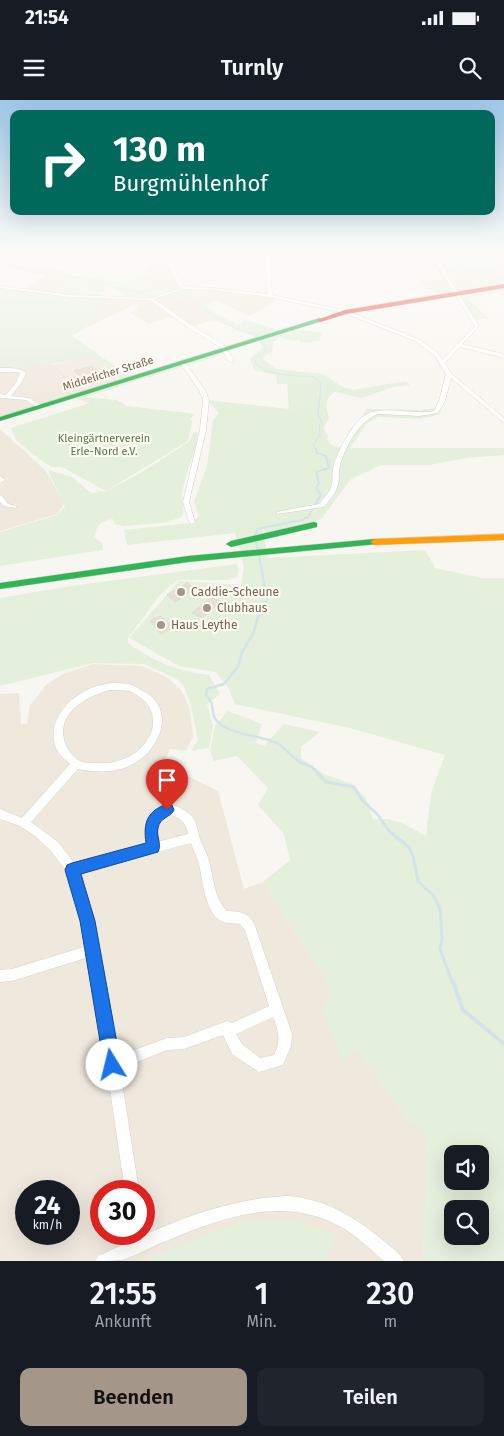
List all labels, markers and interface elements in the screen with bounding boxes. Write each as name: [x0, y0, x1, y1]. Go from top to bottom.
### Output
text: 21:54: [25, 6, 69, 29]
icon: menu: [20, 54, 48, 82]
text: Turnly: [221, 54, 283, 81]
icon: search: [456, 54, 484, 82]
text: 130 m: [113, 128, 206, 170]
icon: right: [30, 130, 95, 195]
text: Burgmühlenhof: [113, 170, 268, 197]
street label: Middelicher Straße: [61, 353, 155, 393]
park label: Kleingärtnerverein Erle-Nord e.V.: [58, 432, 150, 458]
place label: Caddie-Scheune: [191, 585, 279, 599]
marker: Caddie-Scheune: [175, 586, 187, 598]
place label: Clubhaus: [217, 601, 268, 615]
marker: Clubhaus: [201, 602, 213, 614]
place label: Haus Leythe: [171, 618, 237, 632]
marker: Haus Leythe: [155, 619, 167, 631]
pin: [146, 759, 188, 810]
icon: arrive: [153, 766, 181, 794]
position arrow: [85, 1038, 137, 1090]
map controls: [444, 1145, 489, 1245]
button: sound: [444, 1145, 489, 1190]
speed limit sign: 30: [90, 1180, 155, 1245]
text: 24: [34, 1191, 61, 1221]
button: search: [444, 1200, 489, 1245]
text: km/h: [33, 1218, 62, 1232]
text: 21:55: [90, 1276, 157, 1312]
text: 1: [255, 1276, 268, 1312]
text: 230: [366, 1276, 414, 1312]
text: Ankunft: [95, 1312, 151, 1331]
text: Min.: [246, 1312, 277, 1331]
text: m: [383, 1312, 397, 1331]
button: Beenden: [20, 1368, 247, 1426]
button: Teilen: [257, 1368, 484, 1426]

